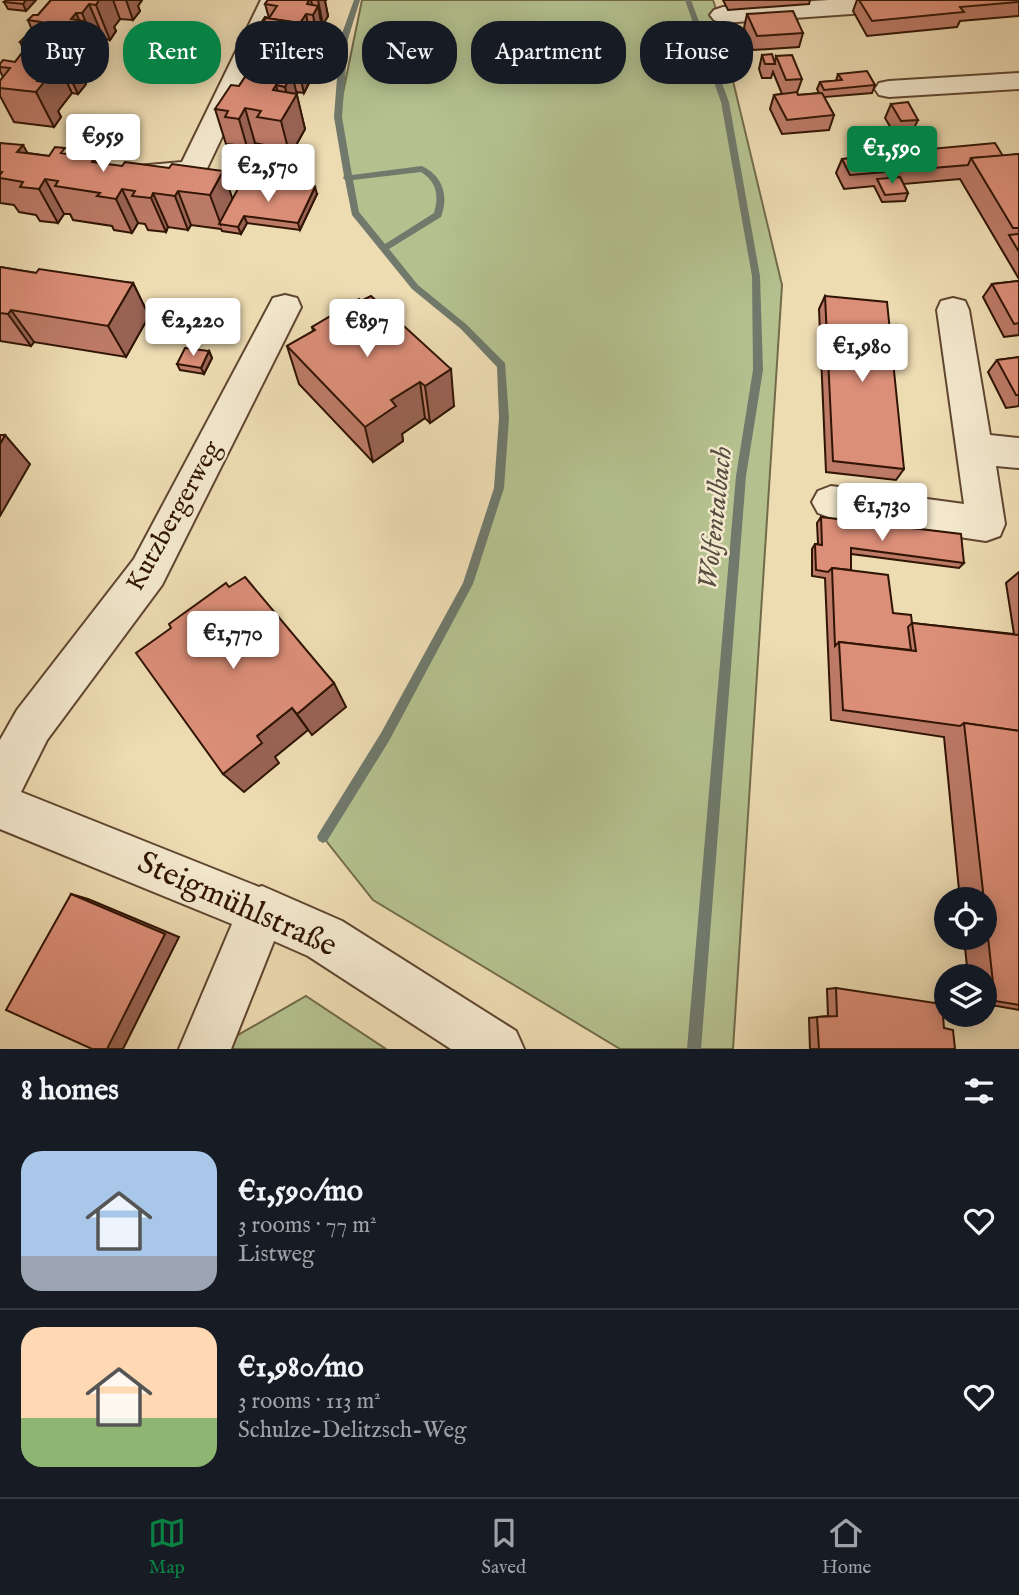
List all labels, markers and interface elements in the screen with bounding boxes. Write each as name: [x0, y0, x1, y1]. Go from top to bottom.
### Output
chip: Buy: [21, 21, 109, 84]
chip: Rent: [123, 21, 221, 84]
chip: Filters: [235, 21, 348, 84]
chip: New: [362, 21, 457, 84]
chip: Apartment: [471, 21, 626, 84]
chip: House: [640, 21, 753, 84]
pin: €959: [62, 114, 144, 174]
text: €959: [82, 122, 124, 151]
pin: €1,590: [835, 127, 949, 186]
text: €1,590: [863, 134, 921, 163]
pin: €2,570: [211, 144, 325, 204]
text: €2,570: [238, 152, 298, 181]
pin: €2,220: [136, 298, 250, 358]
pin: €897: [326, 300, 408, 359]
text: €2,220: [161, 306, 225, 335]
text: €897: [345, 307, 389, 336]
pin: €1,980: [805, 324, 919, 384]
text: €1,980: [833, 332, 891, 361]
street label: Kutzbergerweg: [119, 434, 229, 597]
water label: Wolfentalbach: [691, 445, 741, 591]
pin: €1,730: [825, 484, 939, 543]
text: €1,730: [853, 491, 911, 520]
pin: €1,770: [176, 612, 290, 671]
text: €1,770: [203, 619, 263, 648]
street label: Steigmühlstraße: [131, 843, 343, 967]
map controls: [934, 887, 997, 1027]
button: locate: [934, 887, 997, 950]
button: layers: [934, 964, 997, 1027]
text: 8 homes: [21, 1072, 119, 1110]
icon: filters: [960, 1072, 998, 1110]
text: €1,590/mo: [238, 1173, 363, 1211]
icon: home: [77, 1179, 161, 1263]
icon: heart: [960, 1202, 998, 1240]
text: 3 rooms · 77 m²: [238, 1211, 377, 1240]
text: Listweg: [238, 1240, 315, 1269]
text: €1,980/mo: [238, 1349, 364, 1387]
icon: home: [77, 1355, 161, 1439]
icon: heart: [960, 1378, 998, 1416]
text: 3 rooms · 113 m²: [238, 1387, 381, 1416]
text: Schulze-Delitzsch-Weg: [238, 1416, 467, 1445]
tab: Map: [148, 1514, 186, 1580]
tab: Saved: [481, 1514, 526, 1580]
tab: Home: [822, 1514, 871, 1580]

